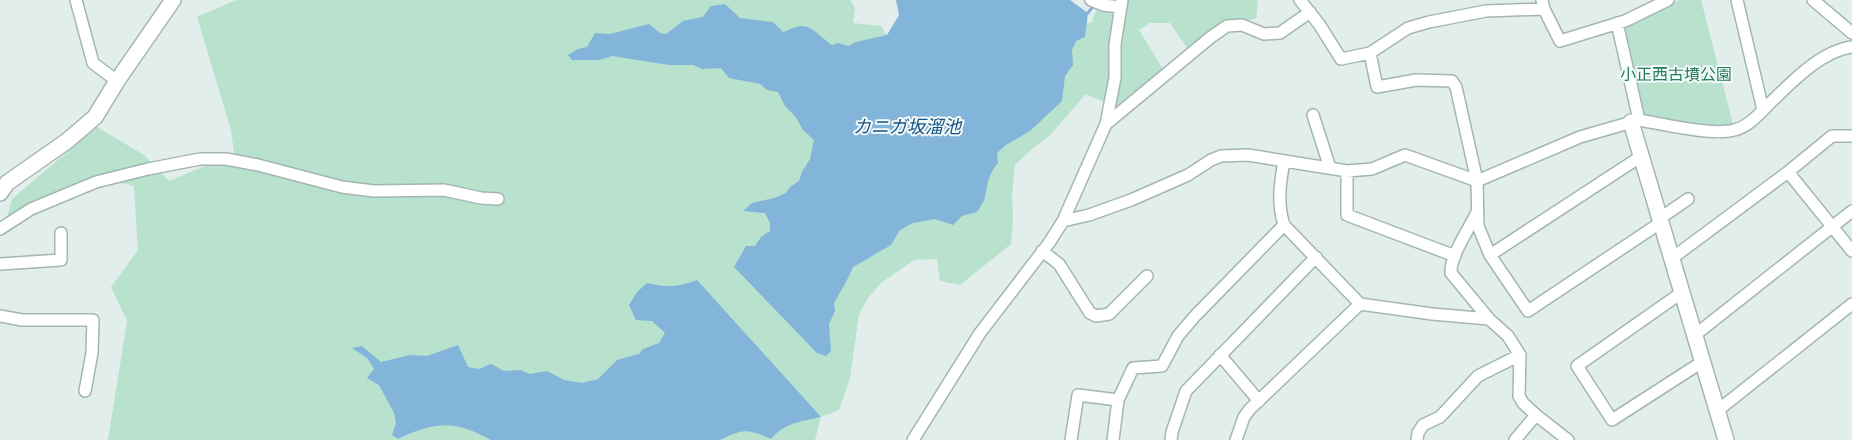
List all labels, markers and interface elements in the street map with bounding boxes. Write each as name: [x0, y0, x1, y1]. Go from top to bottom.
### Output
park label: 小正西古墳公園: [1620, 66, 1732, 83]
water label: カニガ坂溜池: [853, 117, 963, 137]

